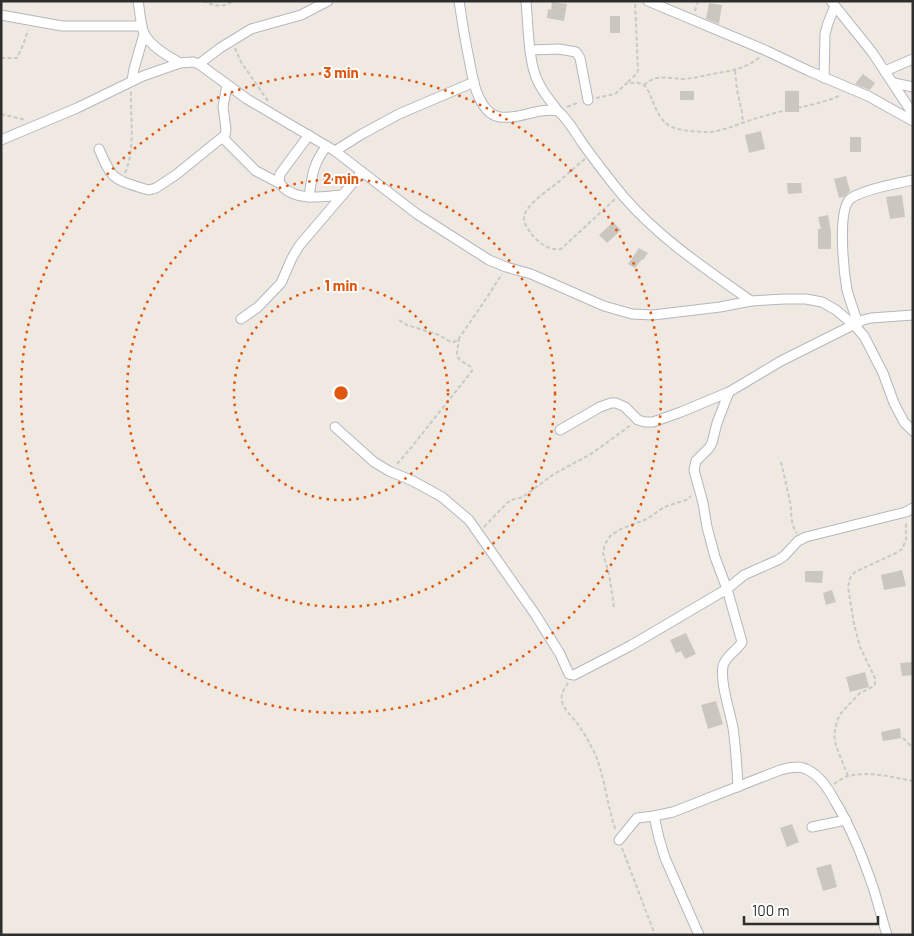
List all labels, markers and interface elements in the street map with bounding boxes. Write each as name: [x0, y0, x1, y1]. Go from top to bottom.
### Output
text: 3 min: [323, 63, 359, 81]
text: 2 min: [323, 169, 359, 187]
text: 1 min: [325, 276, 357, 294]
centre of rings: [332, 384, 350, 402]
scale bar: [744, 894, 878, 926]
text: 100 m: [752, 901, 790, 919]

